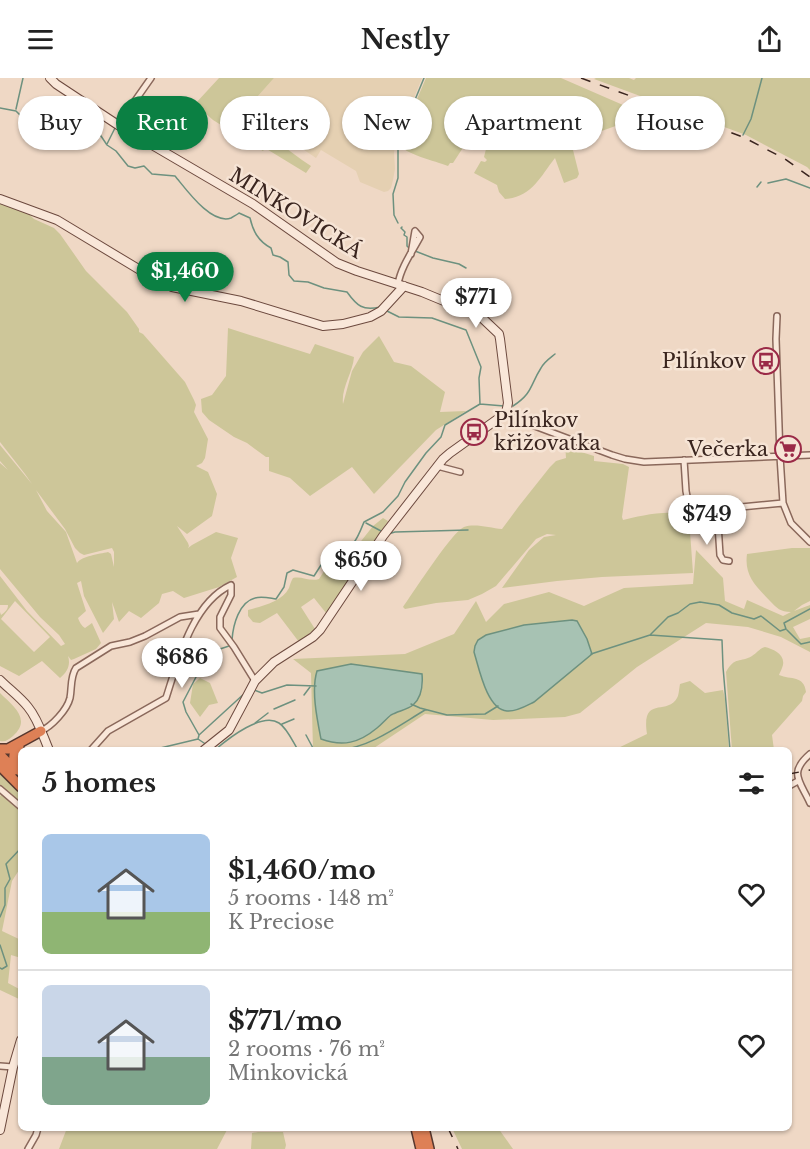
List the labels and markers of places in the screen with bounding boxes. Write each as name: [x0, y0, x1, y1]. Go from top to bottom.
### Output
pin: $1,460: [136, 252, 234, 303]
pin: $771: [440, 278, 512, 329]
bus stop icon: Pilínkov: [751, 346, 781, 376]
place label: Pilínkov: [662, 349, 746, 373]
place label: Pilínkov křižovatka: [494, 408, 601, 455]
bus stop icon: Pilínkov křižovatka: [459, 417, 489, 447]
supermarket icon: Večerka: [773, 434, 803, 464]
place label: Večerka: [686, 437, 769, 461]
pin: $749: [671, 495, 743, 546]
pin: $650: [325, 541, 397, 592]
pin: $686: [146, 638, 218, 689]

